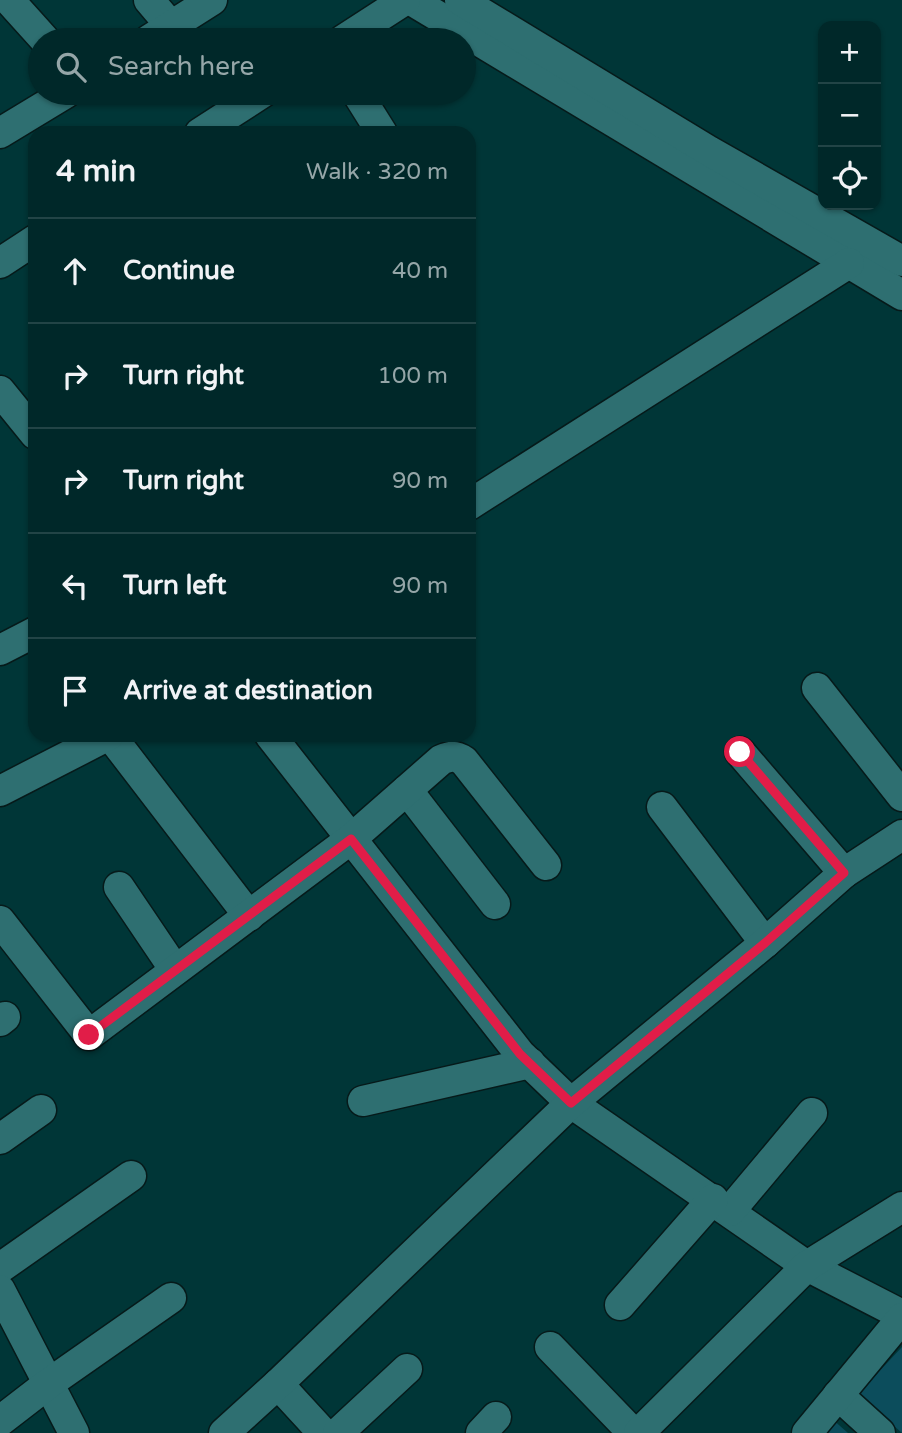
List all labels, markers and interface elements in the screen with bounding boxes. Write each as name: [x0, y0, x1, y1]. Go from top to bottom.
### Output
map controls: [818, 21, 881, 210]
button: +: [818, 21, 881, 84]
search box: [28, 28, 476, 105]
icon: search: [52, 48, 90, 86]
text: Search here: [108, 51, 254, 82]
button: −: [818, 84, 881, 147]
button: locate: [818, 147, 881, 210]
text: 4 min: [56, 153, 136, 190]
text: Walk · 320 m: [306, 158, 448, 186]
icon: ahead: [56, 252, 94, 290]
text: Continue: [123, 255, 235, 286]
text: 40 m: [392, 257, 448, 285]
icon: right: [56, 357, 94, 395]
text: Turn right: [123, 360, 244, 391]
text: 100 m: [378, 362, 448, 390]
icon: right: [56, 462, 94, 500]
text: Turn right: [123, 465, 244, 496]
text: 90 m: [392, 467, 448, 495]
icon: left: [56, 567, 94, 605]
text: Turn left: [123, 570, 226, 601]
text: 90 m: [392, 572, 448, 600]
icon: arrive: [56, 672, 94, 710]
text: Arrive at destination: [123, 675, 373, 706]
route start: [724, 736, 755, 767]
route end: [73, 1019, 104, 1050]

